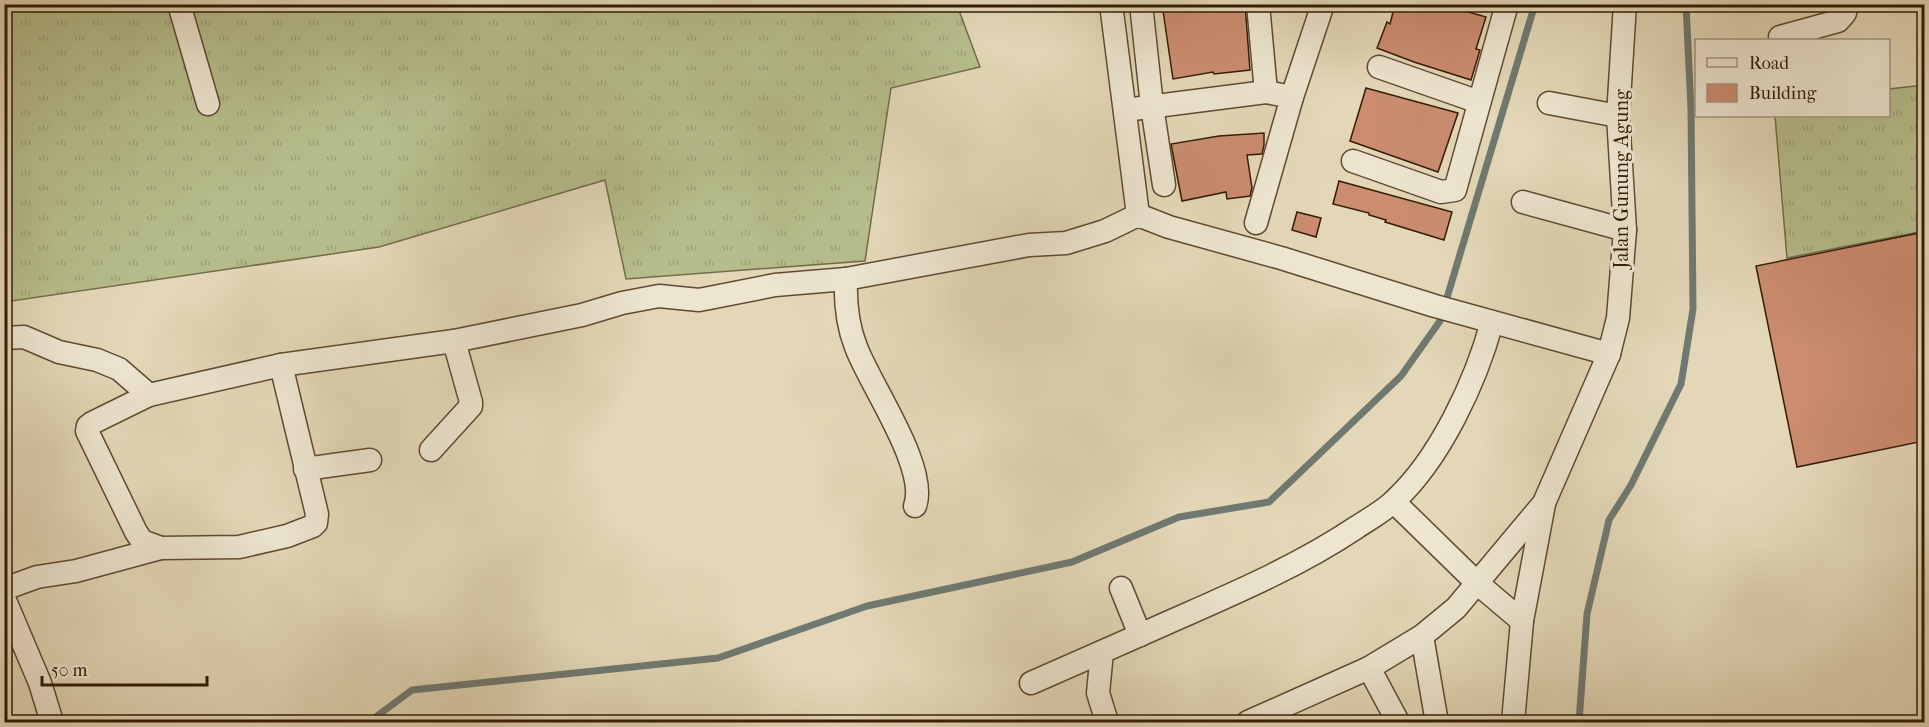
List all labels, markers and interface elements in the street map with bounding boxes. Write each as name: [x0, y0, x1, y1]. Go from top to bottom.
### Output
legend: [1695, 39, 1890, 117]
text: Road: [1749, 53, 1789, 74]
text: Building: [1749, 83, 1817, 104]
street label: Jalan Gunung Agung: [1610, 89, 1633, 271]
scale bar: [42, 649, 207, 687]
text: 50 m: [51, 660, 88, 681]

